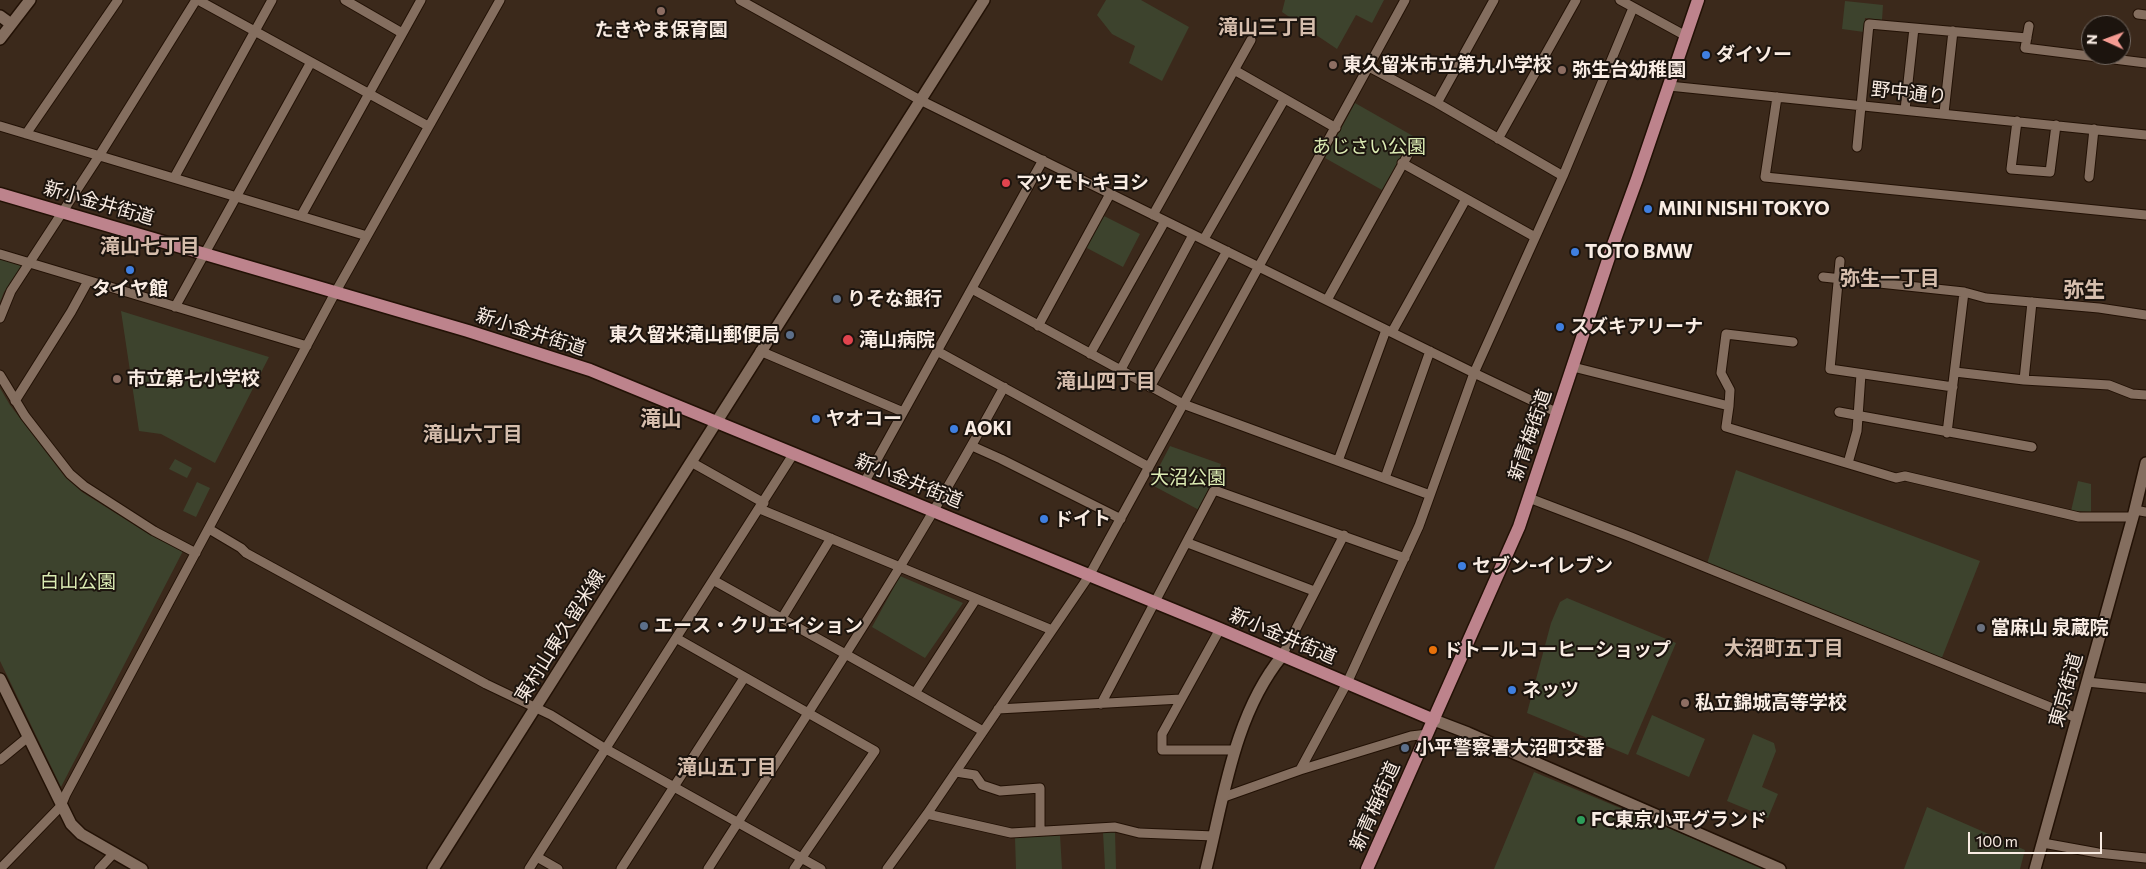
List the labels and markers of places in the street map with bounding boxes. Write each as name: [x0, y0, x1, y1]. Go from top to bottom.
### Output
marker: たきやま保育園: [655, 5, 667, 17]
place label: たきやま保育園: [595, 19, 727, 41]
place label: ダイソー: [1716, 44, 1792, 66]
marker: ダイソー: [1700, 49, 1712, 61]
place label: 東久留米市立第九小学校: [1343, 54, 1552, 76]
marker: 東久留米市立第九小学校: [1327, 59, 1339, 71]
place label: 弥生台幼稚園: [1572, 59, 1686, 81]
marker: 弥生台幼稚園: [1556, 64, 1568, 76]
place label: マツモトキヨシ: [1016, 172, 1149, 194]
marker: マツモトキヨシ: [1000, 177, 1012, 189]
place label: MINI NISHI TOKYO: [1658, 198, 1830, 220]
marker: MINI NISHI TOKYO: [1642, 203, 1654, 215]
place label: TOTO BMW: [1585, 241, 1693, 263]
marker: TOTO BMW: [1569, 246, 1581, 258]
marker: タイヤ館: [124, 264, 136, 276]
place label: タイヤ館: [92, 278, 168, 300]
place label: りそな銀行: [847, 288, 942, 310]
marker: りそな銀行: [831, 293, 843, 305]
place label: スズキアリーナ: [1570, 316, 1703, 338]
marker: スズキアリーナ: [1554, 321, 1566, 333]
place label: 東久留米滝山郵便局: [609, 324, 780, 346]
marker: 東久留米滝山郵便局: [784, 329, 796, 341]
place label: 滝山病院: [859, 329, 935, 351]
marker: 滝山病院: [841, 333, 855, 347]
place label: 市立第七小学校: [127, 368, 260, 390]
marker: 市立第七小学校: [111, 373, 123, 385]
place label: ヤオコー: [826, 408, 902, 430]
marker: ヤオコー: [810, 413, 822, 425]
place label: AOKI: [964, 418, 1012, 440]
marker: AOKI: [948, 423, 960, 435]
place label: ドイト: [1054, 508, 1111, 530]
marker: ドイト: [1038, 513, 1050, 525]
place label: セブン-イレブン: [1472, 555, 1613, 577]
marker: セブン-イレブン: [1456, 560, 1468, 572]
place label: エース・クリエイション: [654, 615, 863, 637]
place label: 當麻山 泉蔵院: [1991, 617, 2109, 639]
marker: エース・クリエイション: [638, 620, 650, 632]
marker: 當麻山 泉蔵院: [1975, 622, 1987, 634]
place label: ドトールコーヒーショップ: [1443, 639, 1671, 661]
marker: ドトールコーヒーショップ: [1427, 644, 1439, 656]
place label: ネッツ: [1522, 679, 1579, 701]
marker: ネッツ: [1506, 684, 1518, 696]
place label: 私立錦城高等学校: [1695, 692, 1847, 714]
marker: 私立錦城高等学校: [1679, 697, 1691, 709]
place label: 小平警察署大沼町交番: [1415, 737, 1605, 759]
marker: 小平警察署大沼町交番: [1399, 742, 1411, 754]
place label: FC東京小平グランド: [1591, 809, 1767, 831]
marker: FC東京小平グランド: [1575, 814, 1587, 826]

